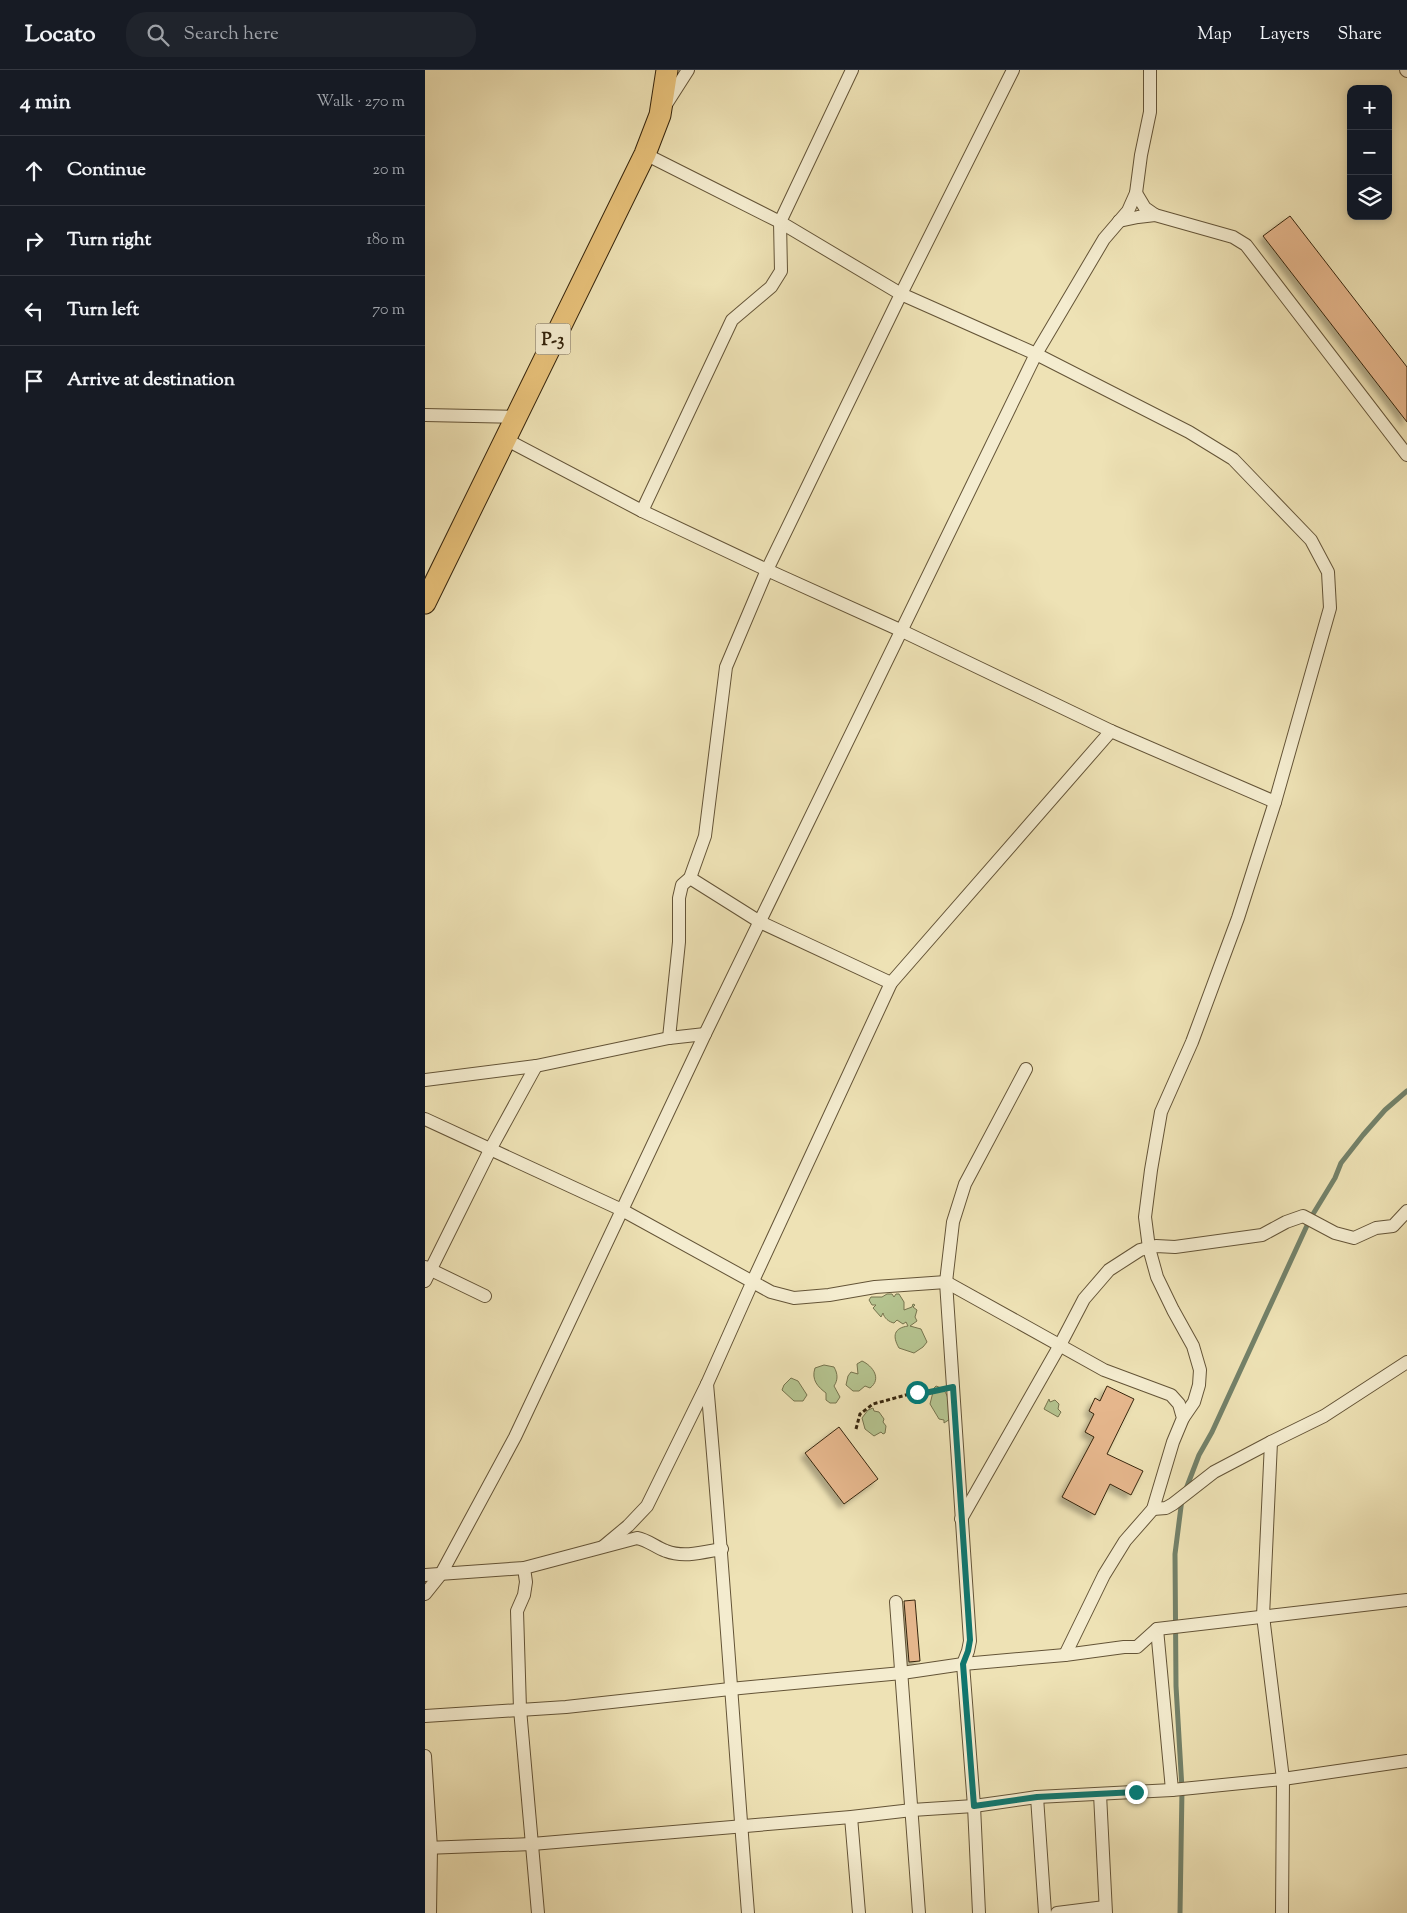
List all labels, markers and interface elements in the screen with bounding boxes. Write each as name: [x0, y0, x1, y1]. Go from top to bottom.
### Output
search box: [126, 12, 476, 57]
text: Locato: [25, 18, 96, 52]
icon: search: [144, 21, 172, 49]
text: Search here: [184, 21, 279, 48]
text: Map: [1197, 22, 1232, 48]
text: Layers: [1260, 22, 1310, 48]
text: Share: [1338, 22, 1382, 48]
map controls: [1347, 85, 1392, 220]
button: +: [1347, 85, 1392, 130]
text: 4 min: [20, 88, 71, 118]
text: Walk · 270 m: [316, 91, 405, 114]
button: −: [1347, 130, 1392, 175]
icon: ahead: [20, 157, 48, 185]
text: Continue: [67, 157, 146, 184]
text: 20 m: [372, 159, 405, 182]
button: layers: [1347, 175, 1392, 220]
icon: right: [20, 227, 48, 255]
text: Turn right: [67, 227, 151, 254]
text: 180 m: [366, 229, 405, 252]
icon: left: [20, 297, 48, 325]
text: Turn left: [67, 297, 139, 324]
text: 70 m: [372, 299, 405, 322]
road number: P-3: [535, 323, 571, 354]
icon: arrive: [20, 367, 48, 395]
text: Arrive at destination: [67, 367, 235, 394]
route start: [906, 1381, 929, 1404]
route end: [1125, 1781, 1148, 1804]

